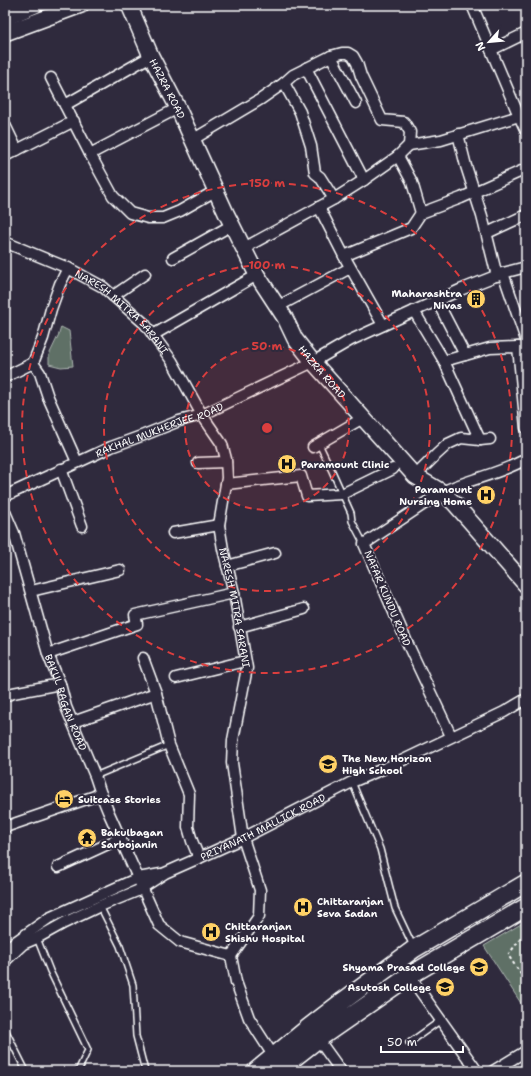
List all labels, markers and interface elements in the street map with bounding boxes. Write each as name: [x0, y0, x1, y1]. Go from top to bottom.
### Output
north arrow: [469, 22, 509, 62]
text: N: [472, 39, 489, 54]
street label: HAZRA ROAD: [146, 56, 188, 121]
text: 150 m: [249, 175, 285, 191]
text: 100 m: [249, 257, 286, 273]
street label: NARESH MITRA SARANI: [73, 267, 171, 357]
place label: Maharashtra Nivas: [391, 287, 462, 312]
building icon: Maharashtra Nivas: [465, 288, 487, 310]
text: 50 m: [252, 338, 283, 354]
street label: HAZRA ROAD: [295, 343, 349, 401]
street label: RAKHAL MUKHERJEE ROAD: [93, 400, 226, 460]
centre of rings: [260, 421, 274, 435]
hospital icon: Paramount Clinic: [276, 453, 298, 475]
place label: Paramount Clinic: [301, 458, 389, 471]
place label: Paramount Nursing Home: [399, 483, 472, 508]
hospital icon: Paramount Nursing Home: [475, 484, 497, 506]
street label: NARESH MITRA SARANI: [216, 546, 253, 669]
street label: NAFAR KUNDU ROAD: [362, 548, 414, 648]
street label: BAKUL BAGAN ROAD: [42, 652, 90, 753]
place label: The New Horizon High School: [342, 752, 432, 777]
school or university icon: The New Horizon High School: [317, 753, 339, 775]
hotel icon: Suitcase Stories: [53, 788, 75, 810]
street label: PRIYANATH MALLICK ROAD: [198, 791, 328, 864]
place label: Suitcase Stories: [78, 793, 161, 806]
place label: Bakulbagan Sarbojanin: [101, 826, 164, 851]
temple icon: Bakulbagan Sarbojanin: [76, 827, 98, 849]
place label: Chittaranjan Seva Sadan: [317, 895, 384, 920]
hospital icon: Chittaranjan Seva Sadan: [292, 896, 314, 918]
place label: Chittaranjan Shishu Hospital: [225, 920, 305, 945]
hospital icon: Chittaranjan Shishu Hospital: [200, 921, 222, 943]
school or university icon: Shyama Prasad College: [468, 956, 490, 978]
place label: Shyama Prasad College: [343, 961, 465, 974]
school or university icon: Asutosh College: [434, 976, 456, 998]
place label: Asutosh College: [348, 981, 431, 994]
scale bar: [381, 1028, 463, 1054]
text: 50 m: [387, 1034, 417, 1050]

